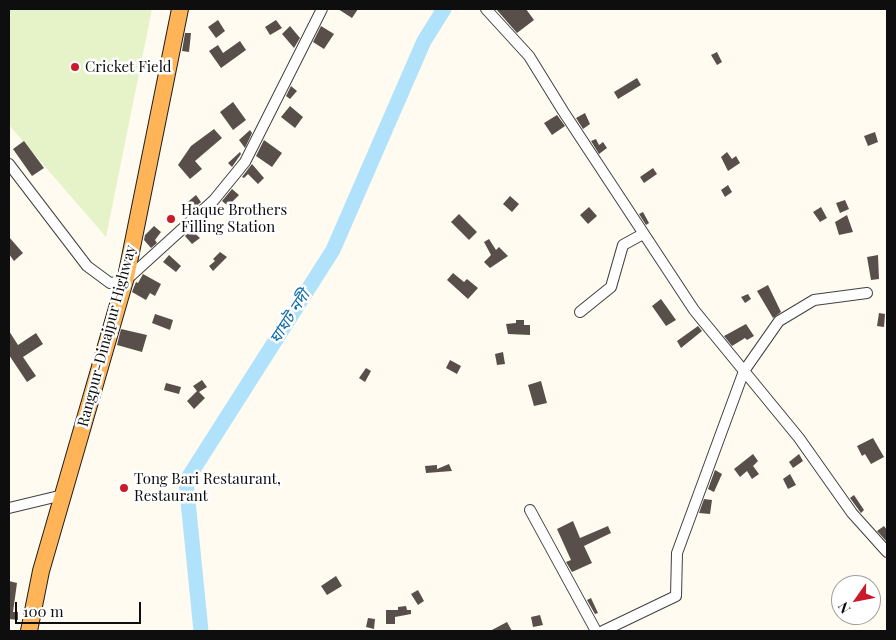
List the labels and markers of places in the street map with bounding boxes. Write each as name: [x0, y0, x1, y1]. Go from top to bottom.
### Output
place label: Cricket Field: [85, 58, 172, 76]
marker: Cricket Field: [69, 61, 81, 73]
place label: Haque Brothers Filling Station: [181, 201, 287, 236]
marker: Haque Brothers Filling Station: [165, 213, 177, 225]
place label: Tong Bari Restaurant, Restaurant: [134, 470, 281, 505]
marker: Tong Bari Restaurant, Restaurant: [118, 482, 130, 494]

